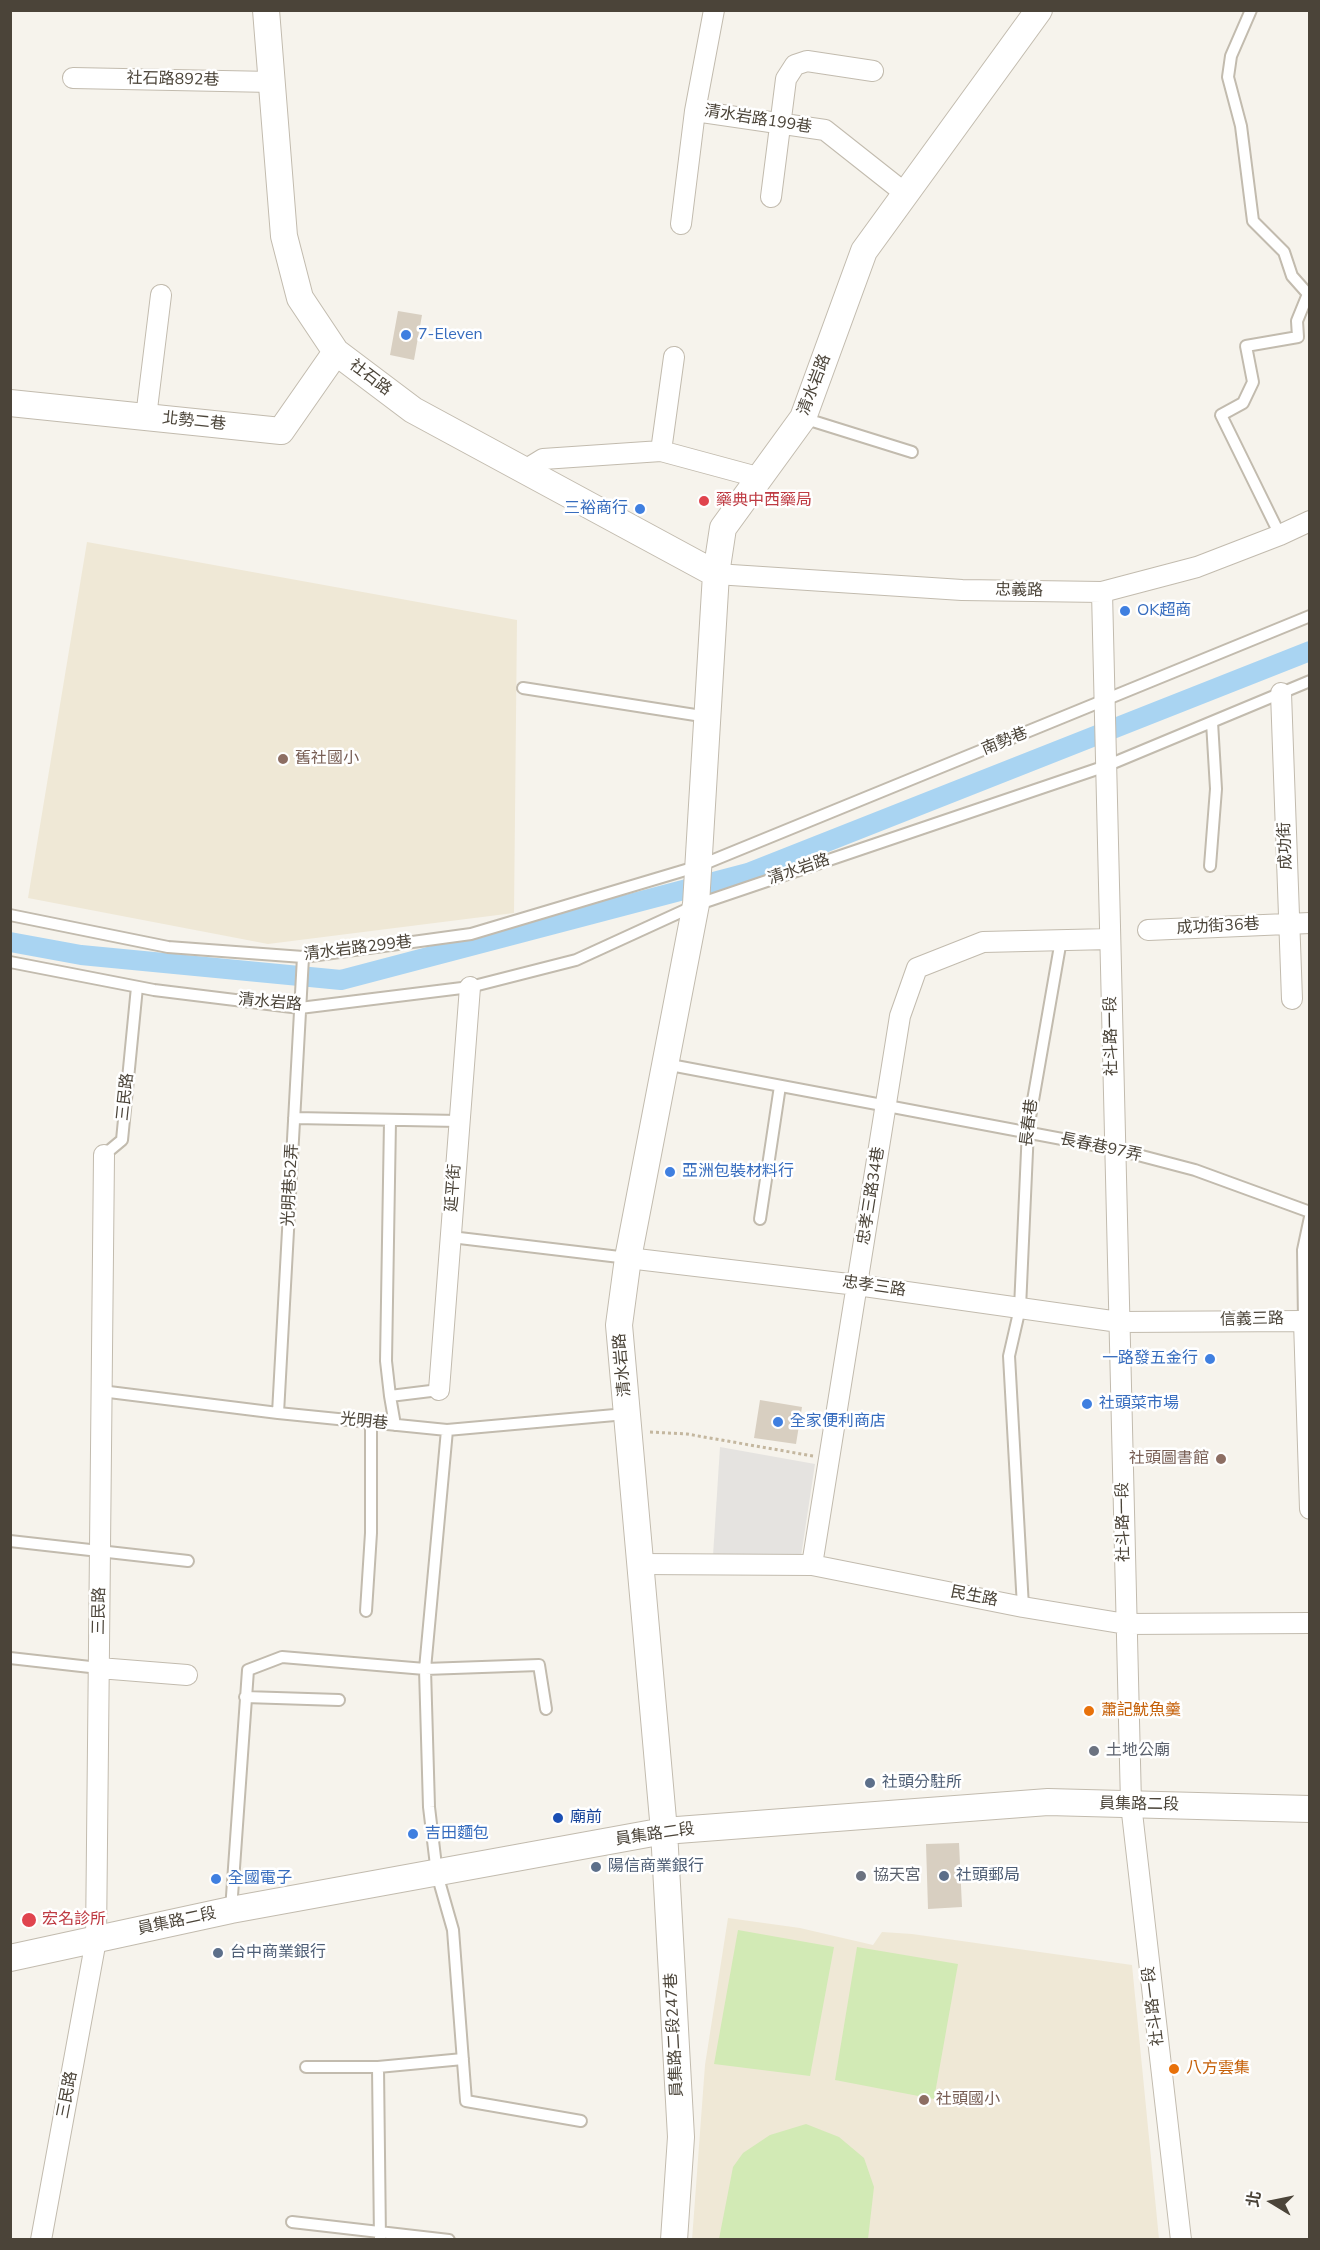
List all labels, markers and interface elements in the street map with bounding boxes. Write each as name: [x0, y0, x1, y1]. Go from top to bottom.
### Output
street label: 社石路892巷: [126, 70, 220, 90]
street label: 清水岩路199巷: [703, 102, 813, 138]
place label: 7-Eleven: [418, 325, 482, 345]
marker: 7-Eleven: [399, 328, 413, 342]
street label: 清水岩路: [795, 352, 835, 418]
street label: 社石路: [345, 356, 395, 400]
street label: 北勢二巷: [161, 409, 227, 435]
place label: 藥典中西藥局: [716, 491, 812, 511]
marker: 藥典中西藥局: [697, 494, 711, 508]
place label: 三裕商行: [564, 499, 628, 519]
marker: 三裕商行: [633, 502, 647, 516]
street label: 忠義路: [995, 581, 1043, 601]
place label: OK超商: [1137, 601, 1191, 621]
marker: OK超商: [1118, 604, 1132, 618]
street label: 南勢巷: [979, 724, 1031, 760]
place label: 舊社國小: [295, 749, 359, 769]
marker: 舊社國小: [276, 752, 290, 766]
street label: 成功街: [1276, 822, 1296, 870]
street label: 清水岩路: [766, 851, 832, 889]
street label: 成功街36巷: [1176, 915, 1260, 939]
street label: 清水岩路299巷: [303, 933, 413, 965]
street label: 清水岩路: [237, 991, 303, 1015]
street label: 社斗路一段: [1102, 996, 1122, 1076]
street label: 三民路: [114, 1072, 138, 1122]
street label: 長春巷: [1018, 1098, 1042, 1148]
street label: 長春巷97弄: [1058, 1130, 1144, 1166]
street label: 光明巷52弄: [279, 1143, 303, 1227]
street label: 忠孝三路34巷: [855, 1146, 889, 1246]
place label: 亞洲包裝材料行: [682, 1162, 794, 1182]
street label: 延平街: [443, 1163, 465, 1213]
marker: 亞洲包裝材料行: [663, 1165, 677, 1179]
street label: 忠孝三路: [841, 1273, 907, 1301]
street label: 信義三路: [1220, 1310, 1284, 1330]
street label: 清水岩路: [611, 1332, 635, 1398]
place label: 一路發五金行: [1102, 1349, 1198, 1369]
marker: 一路發五金行: [1203, 1352, 1217, 1366]
place label: 社頭菜市場: [1099, 1394, 1179, 1414]
marker: 社頭菜市場: [1080, 1397, 1094, 1411]
street label: 光明巷: [339, 1410, 389, 1434]
place label: 全家便利商店: [790, 1412, 886, 1432]
marker: 全家便利商店: [771, 1415, 785, 1429]
place label: 社頭圖書館: [1129, 1449, 1209, 1469]
marker: 社頭圖書館: [1214, 1452, 1228, 1466]
street label: 社斗路一段: [1114, 1482, 1134, 1562]
street label: 民生路: [949, 1583, 999, 1611]
street label: 三民路: [90, 1587, 110, 1635]
place label: 蕭記魷魚羹: [1101, 1701, 1181, 1721]
marker: 蕭記魷魚羹: [1082, 1704, 1096, 1718]
place label: 土地公廟: [1106, 1741, 1170, 1761]
marker: 土地公廟: [1087, 1744, 1101, 1758]
place label: 社頭分駐所: [882, 1773, 962, 1793]
marker: 社頭分駐所: [863, 1776, 877, 1790]
street label: 員集路二段: [1099, 1795, 1179, 1815]
place label: 廟前: [570, 1808, 602, 1828]
marker: 廟前: [551, 1811, 565, 1825]
street label: 員集路二段: [614, 1820, 696, 1850]
place label: 吉田麵包: [425, 1824, 489, 1844]
marker: 吉田麵包: [406, 1827, 420, 1841]
place label: 陽信商業銀行: [608, 1857, 704, 1877]
marker: 陽信商業銀行: [589, 1860, 603, 1874]
place label: 協天宮: [873, 1866, 921, 1886]
place label: 社頭郵局: [956, 1866, 1020, 1886]
place label: 全國電子: [228, 1869, 292, 1889]
marker: 協天宮: [854, 1869, 868, 1883]
marker: 社頭郵局: [937, 1869, 951, 1883]
marker: 全國電子: [209, 1872, 223, 1886]
street label: 員集路二段: [136, 1904, 218, 1940]
place label: 宏名診所: [42, 1910, 106, 1930]
marker: 宏名診所: [20, 1911, 38, 1929]
place label: 台中商業銀行: [230, 1943, 326, 1963]
marker: 台中商業銀行: [211, 1946, 225, 1960]
street label: 社斗路一段: [1140, 1965, 1168, 2047]
street label: 員集路二段247巷: [662, 1972, 688, 2098]
place label: 八方雲集: [1186, 2059, 1250, 2079]
marker: 八方雲集: [1167, 2062, 1181, 2076]
street label: 三民路: [54, 2070, 82, 2120]
place label: 社頭國小: [936, 2090, 1000, 2110]
marker: 社頭國小: [917, 2093, 931, 2107]
north arrow: [1242, 2172, 1302, 2232]
text: 北: [1242, 2189, 1266, 2209]

